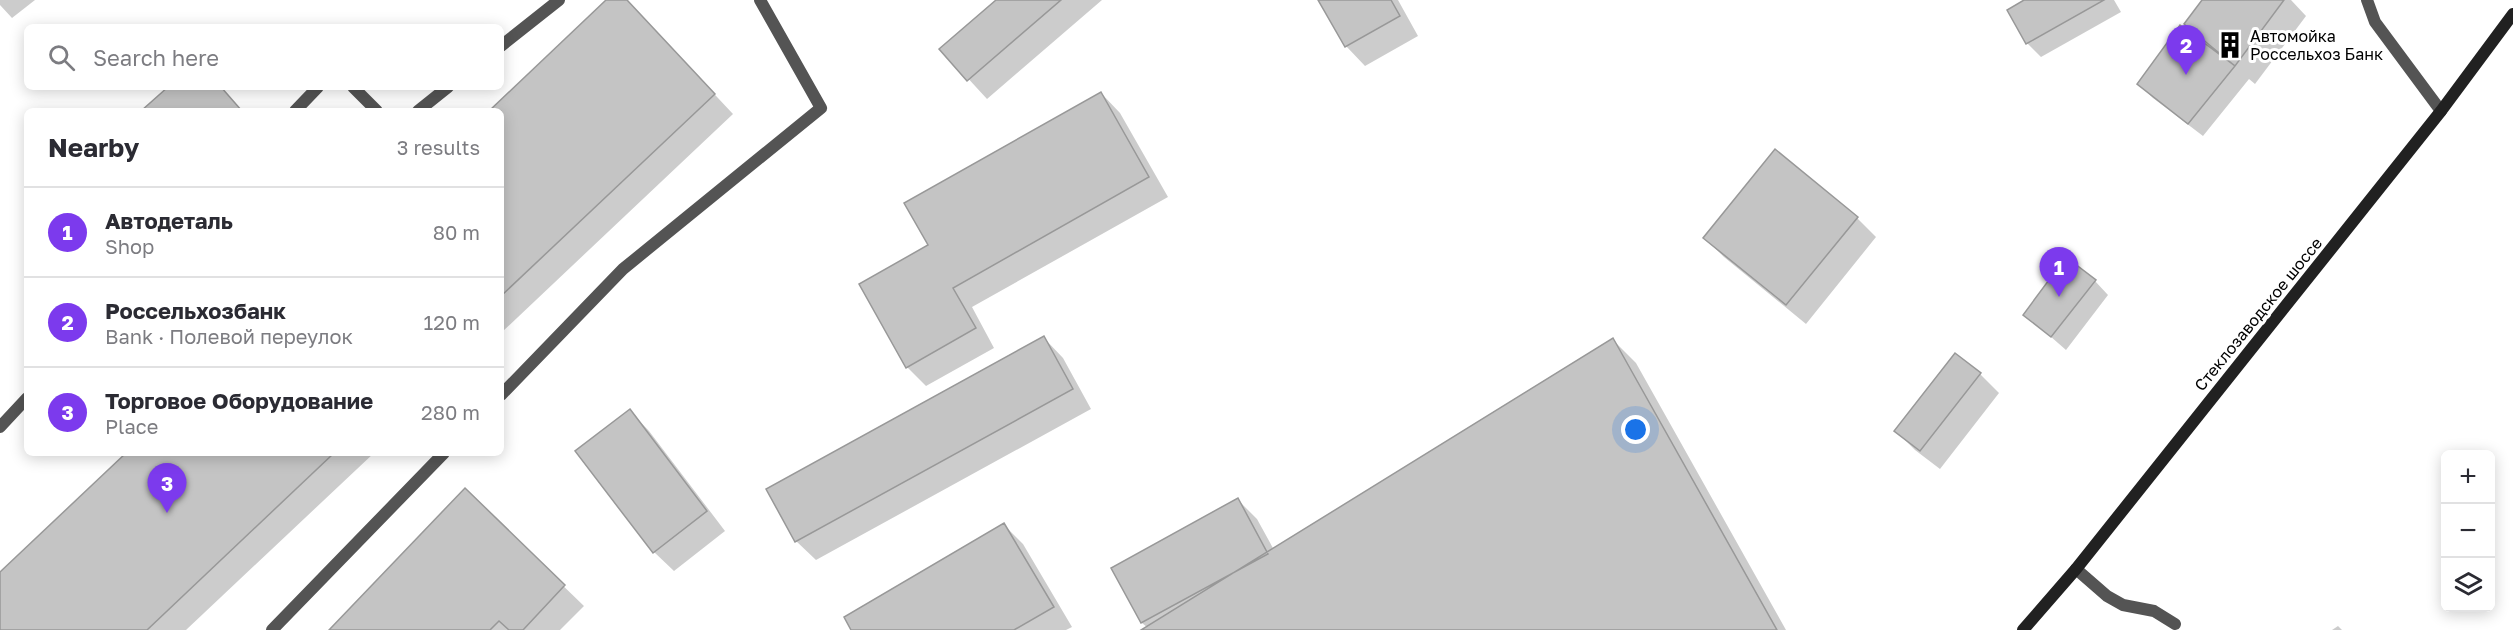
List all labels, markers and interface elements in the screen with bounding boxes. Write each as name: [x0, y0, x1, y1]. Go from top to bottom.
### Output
search box: [24, 24, 504, 90]
pin: 2: [2166, 26, 2206, 75]
place label: Автомойка Россельхоз Банк: [2250, 26, 2383, 64]
building icon: Автомойка Россельхоз Банк: [2215, 30, 2245, 60]
icon: search: [45, 41, 78, 74]
text: Search here: [93, 44, 219, 71]
text: Nearby: [48, 132, 139, 163]
text: 3 results: [397, 135, 480, 159]
text: Автодеталь: [105, 207, 233, 234]
text: 1: [62, 220, 73, 244]
text: 80 m: [433, 220, 480, 244]
street label: Стеклозаводское шоссе: [2190, 233, 2326, 395]
text: Shop: [105, 234, 154, 258]
pin: 1: [2040, 248, 2078, 297]
text: Россельхозбанк: [105, 297, 286, 324]
text: 2: [61, 310, 74, 334]
text: 120 m: [424, 310, 480, 334]
text: Bank · Полевой переулок: [105, 324, 353, 348]
text: Торговое Оборудование: [105, 387, 373, 414]
text: 3: [61, 400, 74, 424]
text: 280 m: [421, 400, 480, 424]
text: Place: [105, 414, 158, 438]
your location: [1621, 415, 1650, 444]
map controls: [2441, 450, 2495, 612]
button: +: [2441, 450, 2495, 504]
pin: 3: [148, 464, 186, 513]
button: −: [2441, 504, 2495, 558]
button: layers: [2441, 558, 2495, 612]

